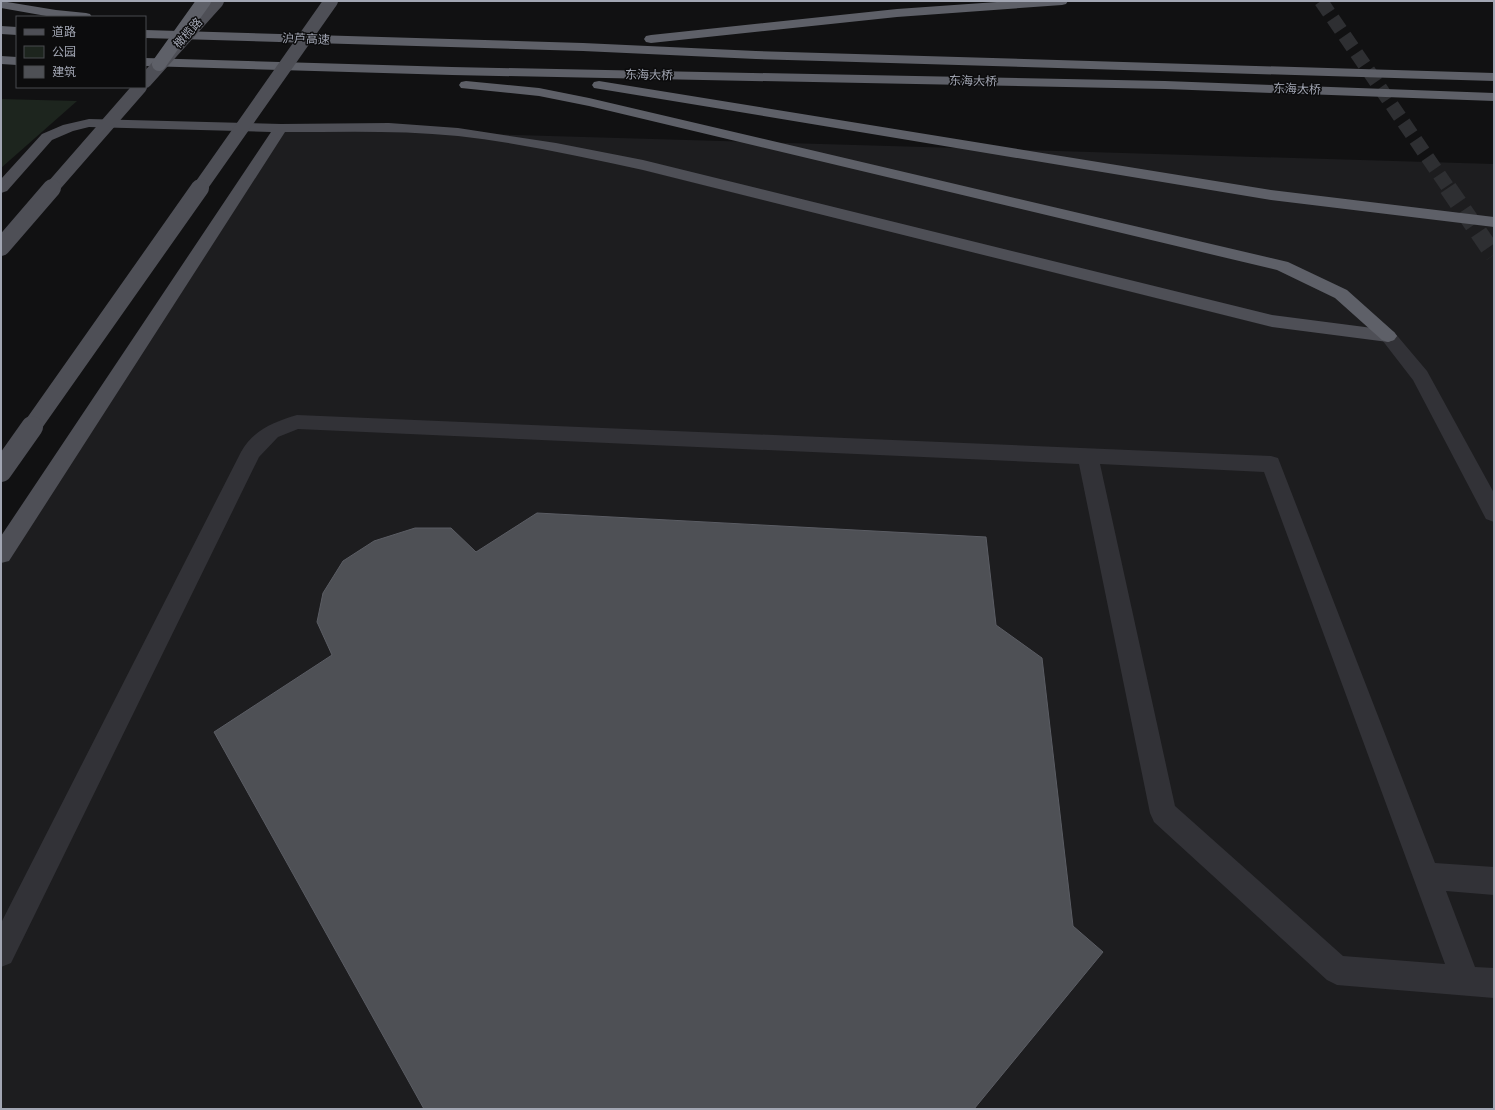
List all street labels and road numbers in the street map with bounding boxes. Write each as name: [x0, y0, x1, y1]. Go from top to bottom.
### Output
street label: 橄榄路: [171, 15, 206, 52]
street label: 沪芦高速: [282, 31, 330, 48]
street label: 东海大桥: [625, 68, 673, 83]
street label: 东海大桥: [949, 74, 997, 89]
street label: 东海大桥: [1273, 81, 1321, 98]

